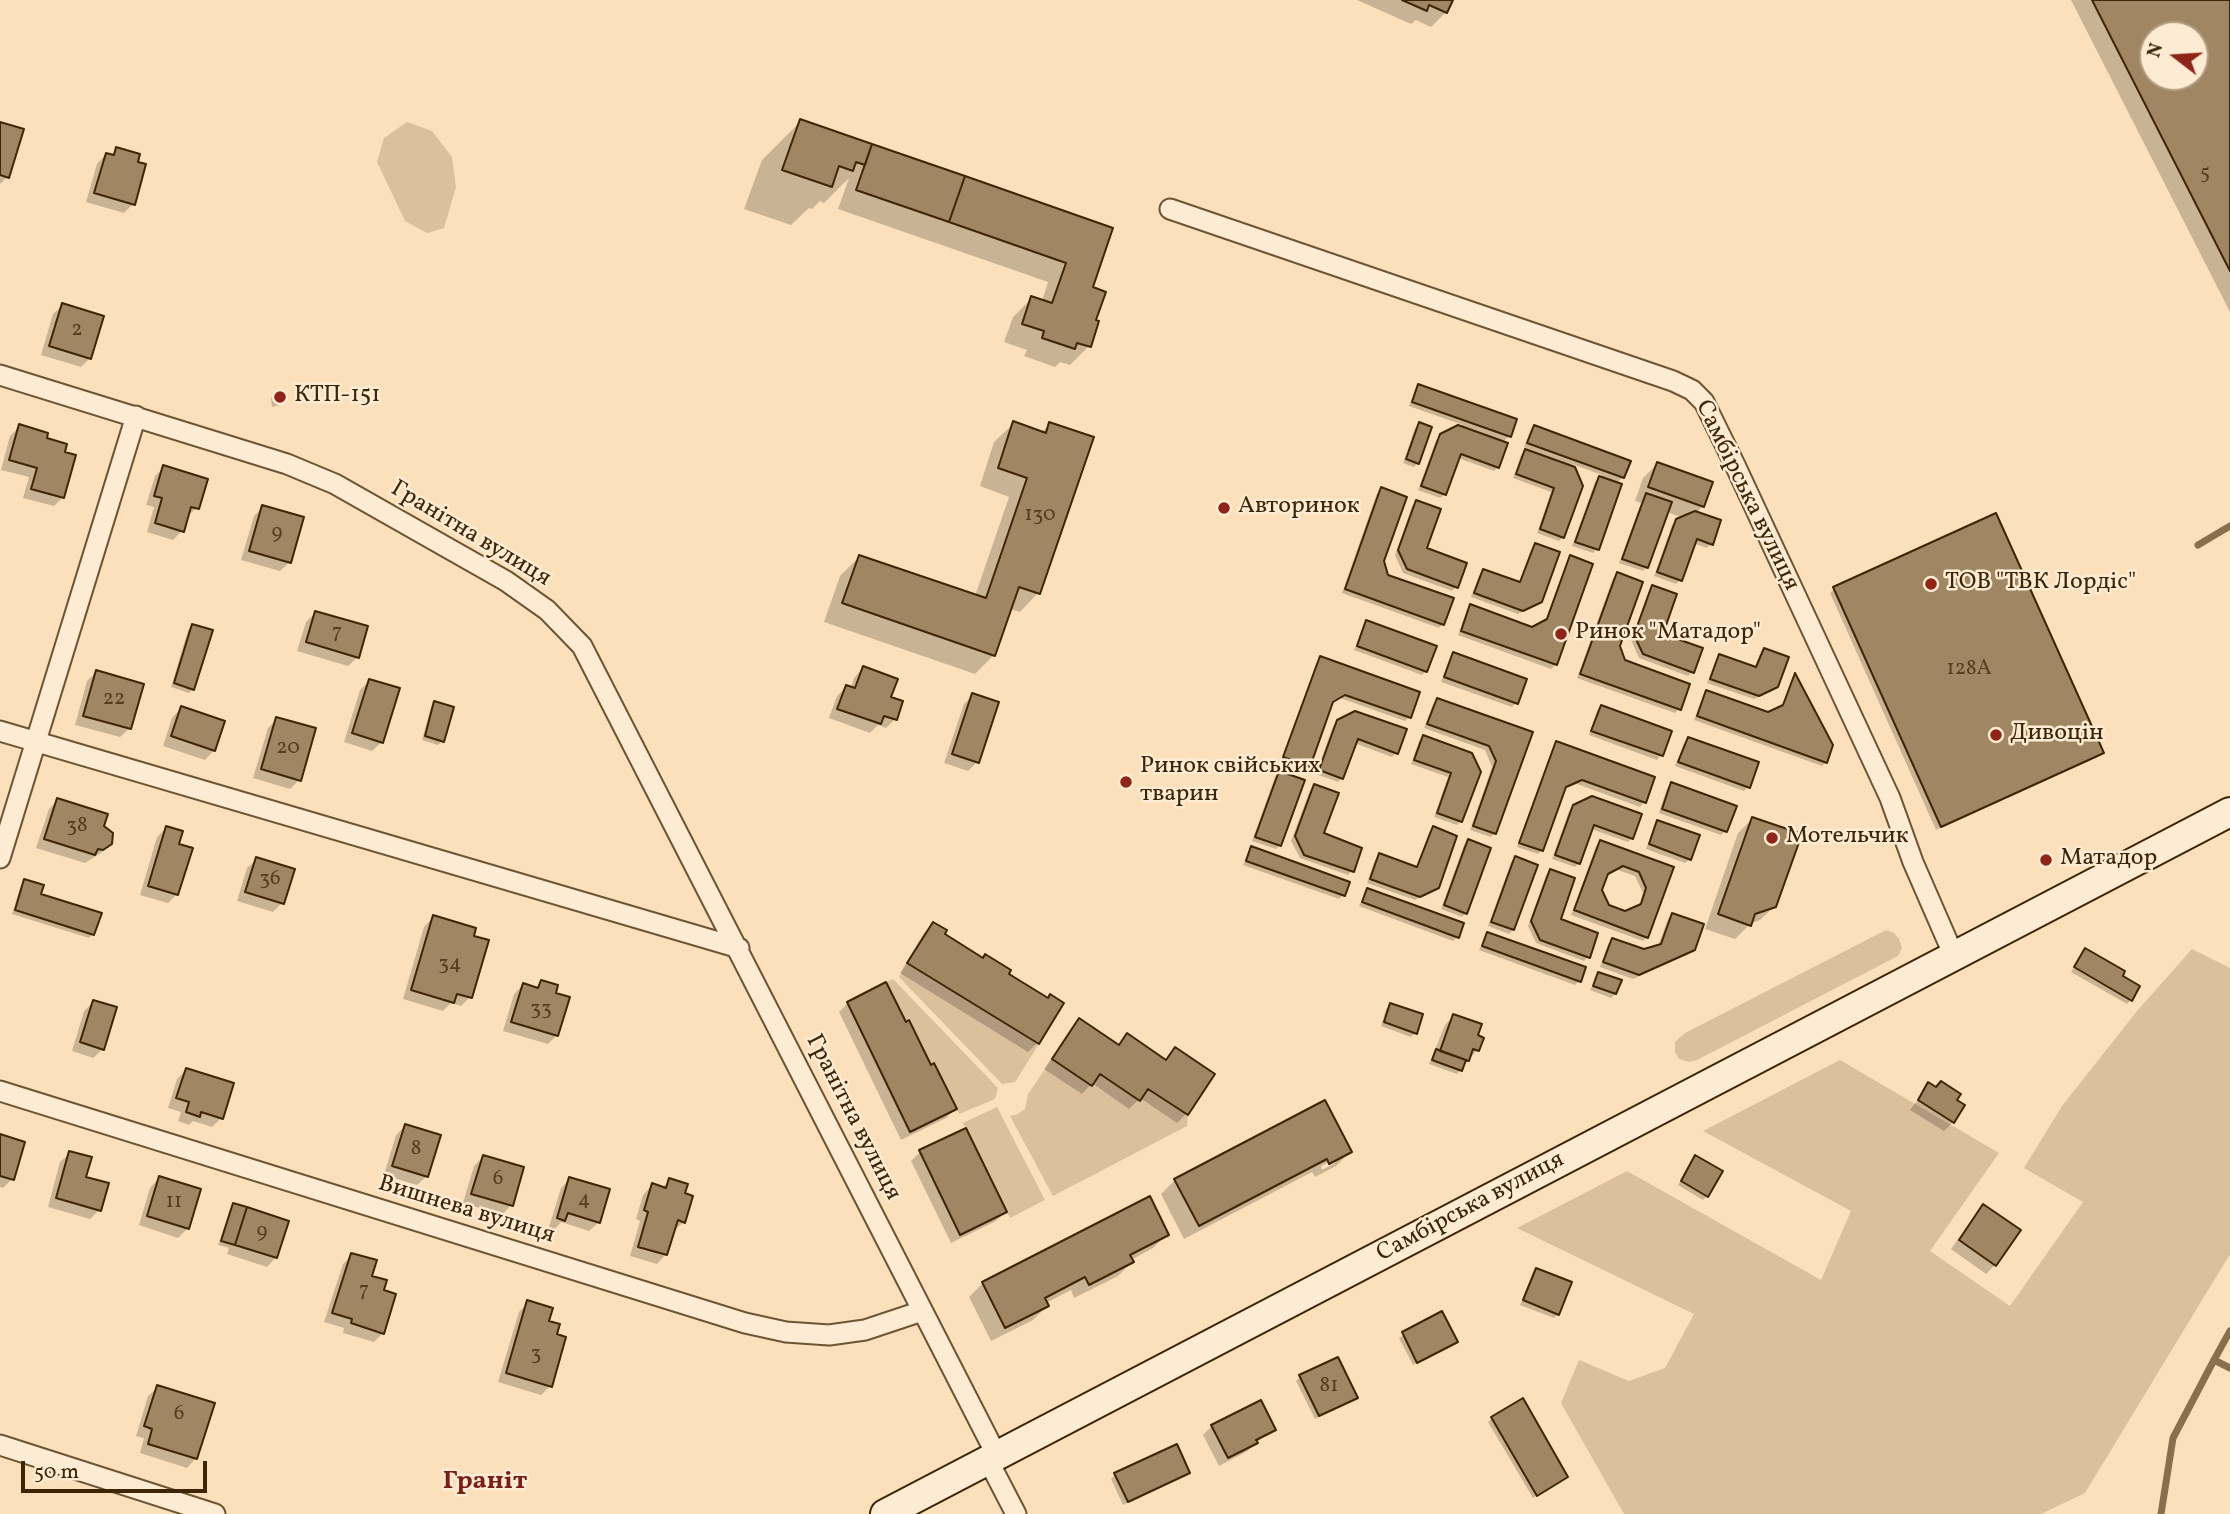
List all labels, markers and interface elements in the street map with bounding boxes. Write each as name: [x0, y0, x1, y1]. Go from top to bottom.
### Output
north arrow: [2139, 21, 2209, 91]
text: N: [2141, 40, 2170, 61]
house number: 5: [2200, 161, 2210, 187]
house number: 2: [71, 318, 83, 344]
place label: КТП-151: [294, 383, 381, 411]
marker: КТП-151: [272, 389, 288, 405]
street label: Самбірська вулиця: [1687, 396, 1805, 596]
street label: Гранітна вулиця: [385, 476, 555, 594]
place label: Авторинок: [1238, 494, 1360, 522]
marker: Авторинок: [1216, 500, 1232, 516]
house number: 130: [1024, 503, 1056, 529]
house number: 9: [272, 521, 282, 547]
place label: ТОВ "ТВК Лордіс": [1945, 570, 2136, 598]
marker: ТОВ "ТВК Лордіс": [1923, 576, 1939, 592]
place label: Ринок "Матадор": [1575, 620, 1761, 648]
house number: 7: [332, 621, 342, 647]
marker: Ринок "Матадор": [1553, 626, 1569, 642]
house number: 128А: [1947, 657, 1991, 683]
house number: 22: [103, 687, 125, 713]
place label: Дивоцін: [2010, 721, 2104, 749]
marker: Дивоцін: [1988, 727, 2004, 743]
house number: 20: [276, 736, 300, 762]
place label: Ринок свійських тварин: [1140, 754, 1321, 810]
marker: Ринок свійських тварин: [1118, 774, 1134, 790]
house number: 38: [66, 814, 88, 840]
place label: Мотельчик: [1786, 824, 1908, 852]
marker: Мотельчик: [1764, 830, 1780, 846]
place label: Матадор: [2060, 846, 2157, 874]
marker: Матадор: [2038, 852, 2054, 868]
house number: 36: [259, 867, 281, 893]
house number: 34: [438, 952, 462, 978]
house number: 33: [530, 997, 552, 1023]
street label: Гранітна вулиця: [798, 1030, 906, 1206]
house number: 8: [411, 1137, 421, 1163]
street label: Самбірська вулиця: [1372, 1146, 1570, 1270]
house number: 6: [493, 1167, 503, 1193]
street label: Вишнева вулиця: [374, 1170, 558, 1252]
house number: 4: [578, 1188, 590, 1214]
house number: 11: [166, 1190, 182, 1216]
house number: 9: [257, 1220, 267, 1246]
house number: 7: [359, 1279, 369, 1305]
house number: 3: [531, 1342, 541, 1368]
house number: 81: [1320, 1374, 1338, 1400]
house number: 6: [174, 1402, 184, 1428]
scale bar: [24, 1448, 210, 1492]
text: 50 m: [34, 1458, 79, 1487]
district label: Граніт: [443, 1467, 527, 1499]

